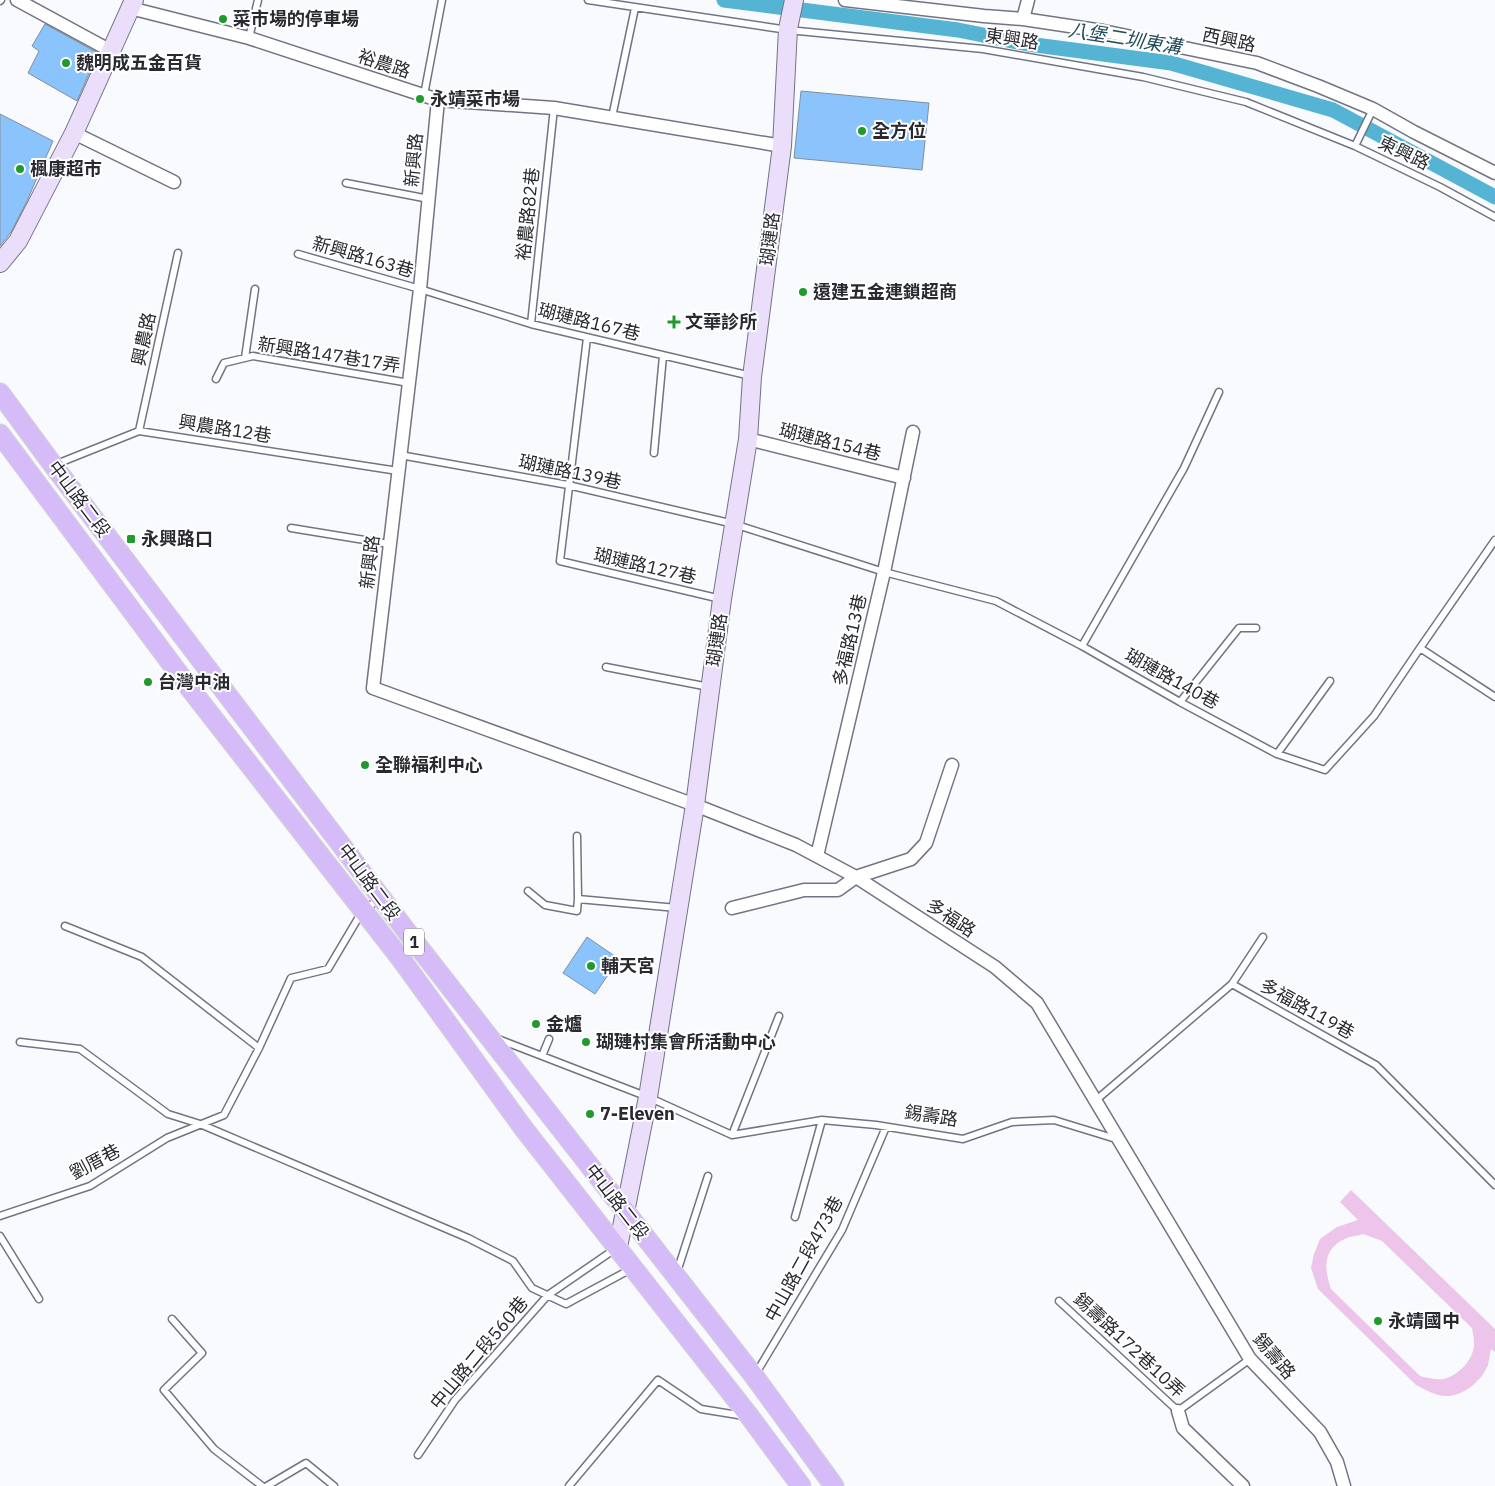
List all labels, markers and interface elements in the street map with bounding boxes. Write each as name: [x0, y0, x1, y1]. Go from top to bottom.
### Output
place label: 菜市場的停車場: [233, 7, 359, 30]
marker: 菜市場的停車場: [217, 13, 229, 25]
water label: 八堡二圳東溝: [1067, 17, 1186, 59]
street label: 東興路: [984, 23, 1041, 54]
street label: 西興路: [1200, 23, 1258, 56]
street label: 裕農路: [355, 44, 413, 83]
place label: 魏明成五金百貨: [76, 51, 202, 74]
marker: 魏明成五金百貨: [60, 57, 72, 69]
place label: 永靖菜市場: [430, 87, 520, 110]
marker: 永靖菜市場: [414, 93, 426, 105]
place label: 全方位: [872, 119, 926, 142]
marker: 全方位: [856, 125, 868, 137]
street label: 東興路: [1375, 130, 1434, 175]
street label: 新興路: [400, 132, 427, 188]
place label: 楓康超市: [30, 157, 102, 180]
marker: 楓康超市: [14, 163, 26, 175]
street label: 裕農路82巷: [511, 166, 544, 262]
street label: 瑚璉路: [755, 211, 784, 267]
street label: 新興路163巷: [310, 231, 416, 282]
place label: 遠建五金連鎖超商: [813, 280, 957, 303]
marker: 遠建五金連鎖超商: [797, 286, 809, 298]
street label: 瑚璉路167巷: [536, 298, 643, 345]
street label: 興農路: [127, 310, 160, 368]
place label: 文華診所: [685, 310, 757, 333]
marker: 文華診所: [667, 315, 681, 329]
street label: 新興路147巷17弄: [256, 332, 402, 377]
street label: 興農路12巷: [177, 410, 273, 447]
street label: 瑚璉路154巷: [777, 418, 884, 465]
street label: 瑚璉路139巷: [517, 449, 624, 494]
street label: 中山路二段: [43, 456, 116, 542]
place label: 永興路口: [141, 527, 213, 550]
marker: 永興路口: [125, 533, 137, 545]
street label: 新興路: [355, 534, 384, 590]
street label: 瑚璉路127巷: [592, 543, 699, 588]
street label: 多福路13巷: [828, 592, 871, 688]
street label: 瑚璉路: [701, 612, 732, 668]
street label: 瑚璉路140巷: [1121, 643, 1223, 714]
place label: 台灣中油: [158, 670, 230, 693]
marker: 台灣中油: [142, 676, 154, 688]
place label: 全聯福利中心: [375, 753, 483, 776]
marker: 全聯福利中心: [359, 759, 371, 771]
street label: 中山路二段: [333, 839, 406, 925]
street label: 多福路: [922, 893, 980, 942]
road number: 1: [404, 929, 424, 956]
place label: 輔天宮: [601, 954, 655, 977]
marker: 輔天宮: [585, 960, 597, 972]
street label: 多福路119巷: [1256, 973, 1358, 1044]
place label: 金爐: [546, 1012, 582, 1035]
marker: 金爐: [530, 1018, 542, 1030]
place label: 瑚璉村集會所活動中心: [596, 1030, 776, 1053]
marker: 瑚璉村集會所活動中心: [580, 1036, 592, 1048]
street label: 錫壽路: [903, 1100, 960, 1131]
place label: 7-Eleven: [600, 1102, 675, 1125]
marker: 7-Eleven: [584, 1108, 596, 1120]
street label: 劉厝巷: [66, 1139, 124, 1184]
street label: 中山路二段: [581, 1159, 654, 1244]
street label: 中山路二段473巷: [759, 1192, 848, 1326]
street label: 錫壽路172巷10弄: [1069, 1287, 1190, 1402]
street label: 中山路二段560巷: [425, 1292, 533, 1414]
place label: 永靖國中: [1388, 1309, 1460, 1332]
marker: 永靖國中: [1372, 1315, 1384, 1327]
street label: 錫壽路: [1248, 1328, 1301, 1384]

